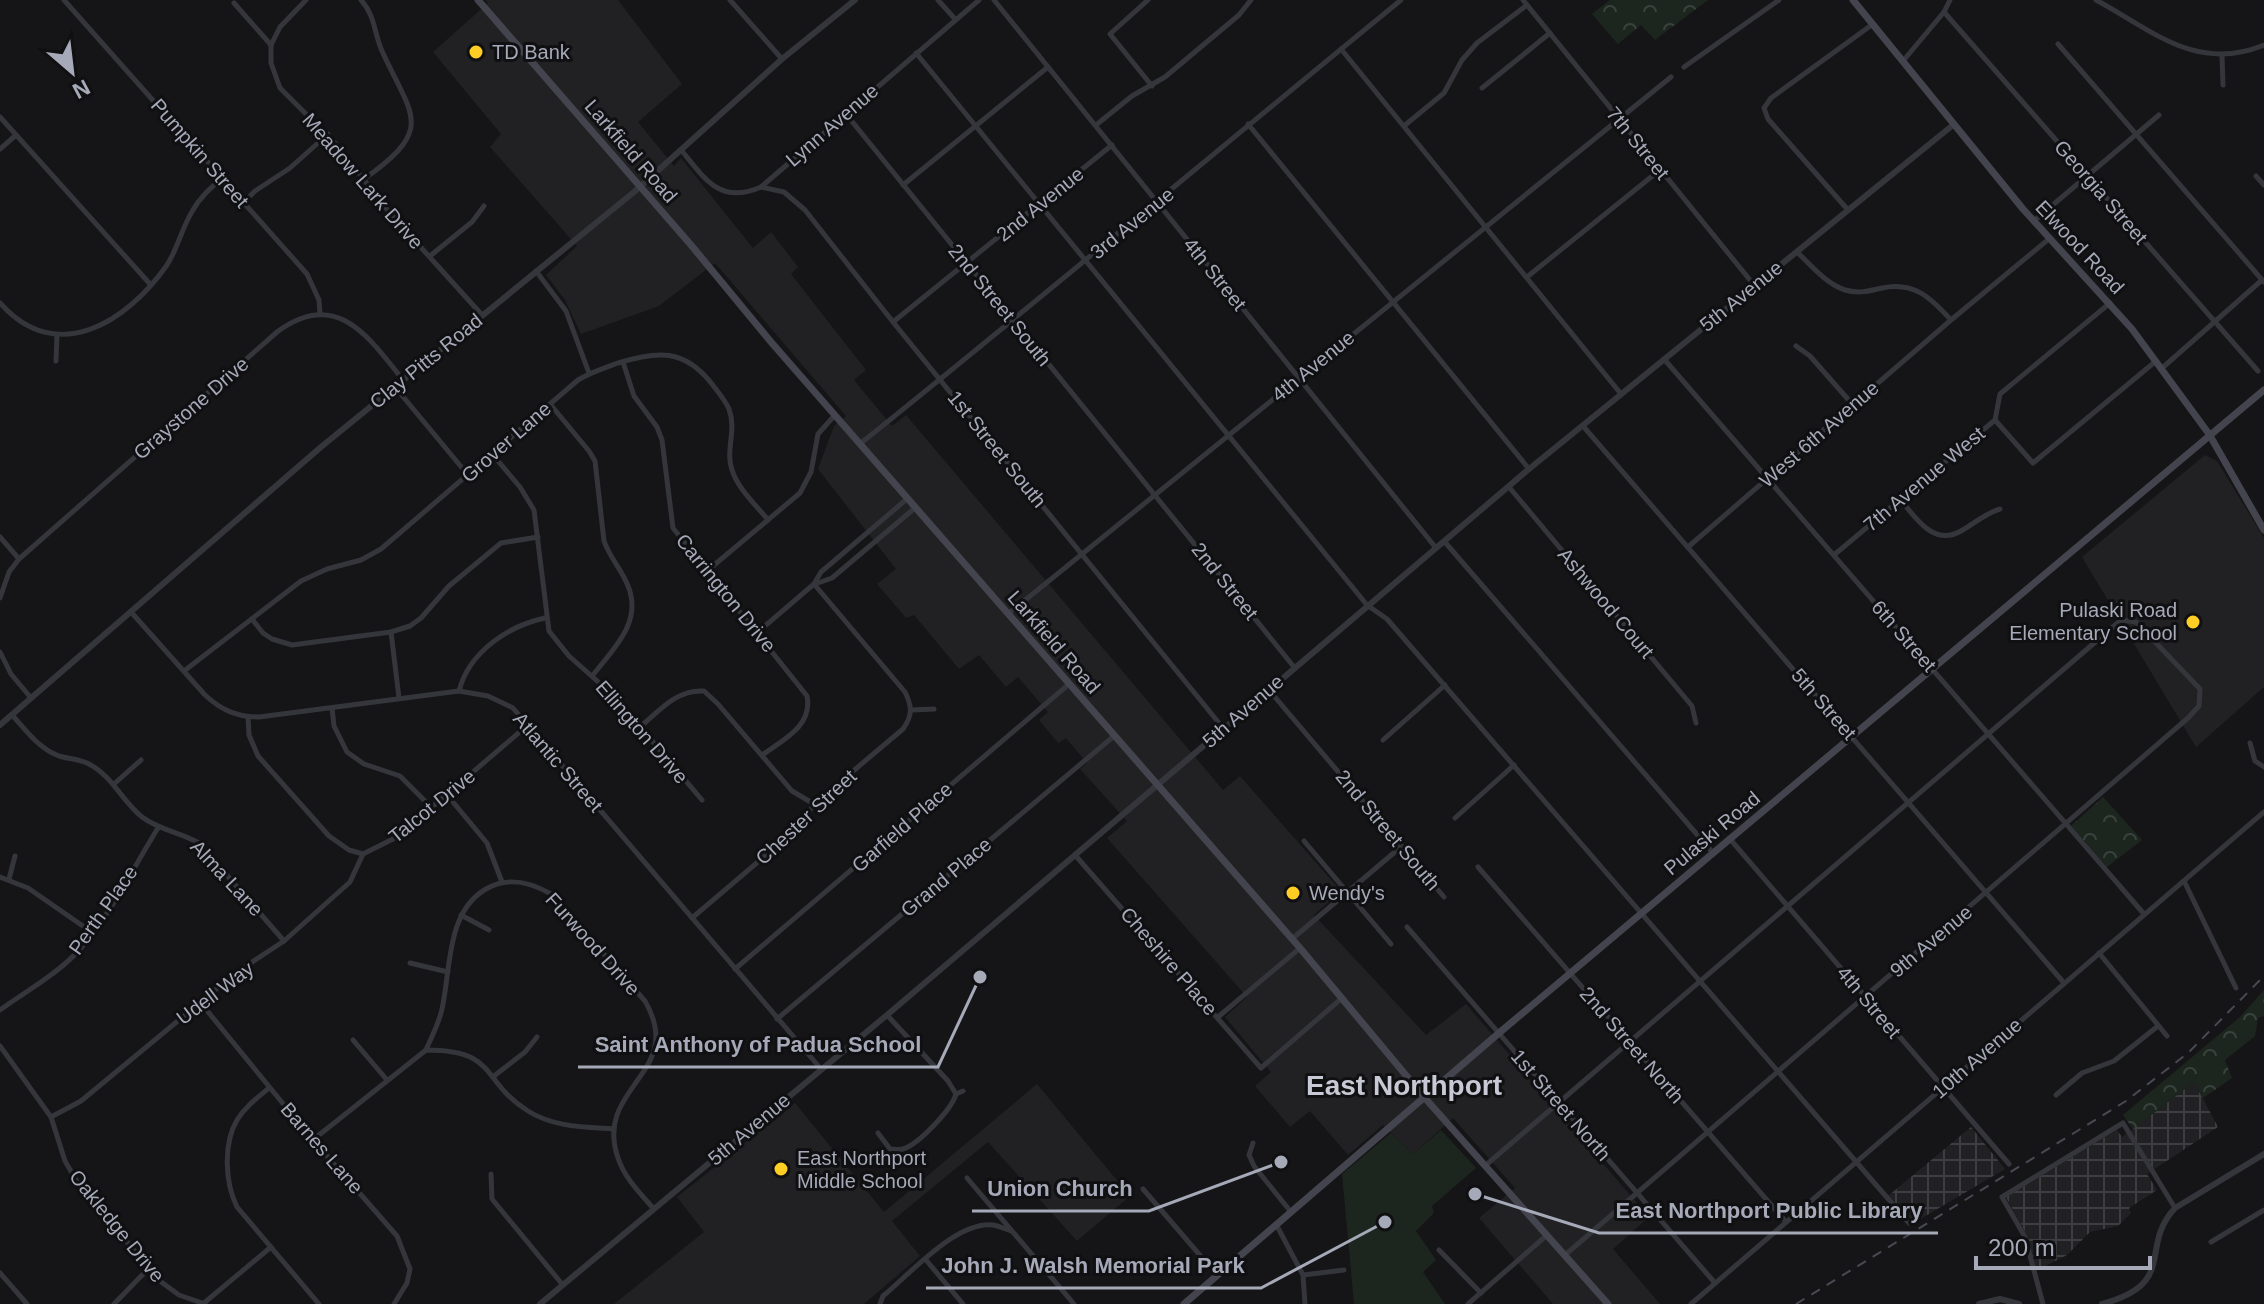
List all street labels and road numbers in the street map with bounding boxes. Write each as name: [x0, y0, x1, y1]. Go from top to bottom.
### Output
street label: Lynn Avenue: [782, 79, 882, 171]
street label: Pumpkin Street: [147, 94, 253, 212]
street label: Larkfield Road: [580, 95, 682, 207]
street label: 7th Street: [1602, 102, 1674, 184]
street label: Meadow Lark Drive: [298, 109, 428, 253]
street label: Georgia Street: [2050, 136, 2152, 249]
street label: 2nd Avenue: [992, 162, 1088, 246]
street label: 3rd Avenue: [1086, 183, 1178, 263]
street label: Elwood Road: [2031, 196, 2129, 298]
street label: 4th Street: [1179, 233, 1251, 315]
street label: 2nd Street South: [944, 240, 1056, 370]
street label: 5th Avenue: [1695, 256, 1787, 336]
street label: Clay Pitts Road: [366, 309, 486, 413]
street label: 4th Avenue: [1267, 326, 1359, 406]
street label: Graystone Drive: [129, 352, 253, 464]
street label: West 6th Avenue: [1755, 376, 1883, 492]
street label: 1st Street South: [943, 386, 1051, 512]
street label: Grover Lane: [457, 397, 555, 487]
street label: 7th Avenue West: [1859, 422, 1989, 536]
street label: Carrington Drive: [672, 529, 780, 657]
street label: 2nd Street: [1187, 538, 1263, 624]
street label: Ashwood Court: [1554, 544, 1659, 663]
street label: Larkfield Road: [1003, 586, 1105, 698]
street label: 6th Street: [1867, 596, 1941, 676]
street label: 5th Street: [1787, 664, 1861, 744]
street label: 5th Avenue: [1198, 670, 1288, 752]
street label: Ellington Drive: [591, 676, 693, 788]
street label: Atlantic Street: [509, 708, 607, 817]
street label: Talcot Drive: [384, 765, 480, 847]
street label: Chester Street: [751, 765, 861, 869]
street label: 2nd Street South: [1331, 765, 1445, 895]
street label: Garfield Place: [847, 777, 957, 877]
street label: Pulaski Road: [1660, 787, 1764, 879]
street label: Grand Place: [896, 833, 996, 921]
street label: Alma Lane: [186, 836, 268, 920]
street label: Perth Place: [64, 861, 142, 959]
street label: Furwood Drive: [541, 888, 645, 1000]
street label: 9th Avenue: [1886, 901, 1976, 981]
street label: Cheshire Place: [1116, 903, 1222, 1019]
street label: Udell Way: [172, 957, 258, 1029]
street label: 4th Street: [1833, 962, 1906, 1043]
street label: 2nd Street North: [1576, 982, 1688, 1108]
street label: 10th Avenue: [1928, 1013, 2026, 1103]
street label: 1st Street North: [1507, 1045, 1615, 1165]
street label: 5th Avenue: [704, 1089, 794, 1169]
street label: Barnes Lane: [276, 1098, 368, 1198]
street label: Oakledge Drive: [65, 1166, 169, 1286]

